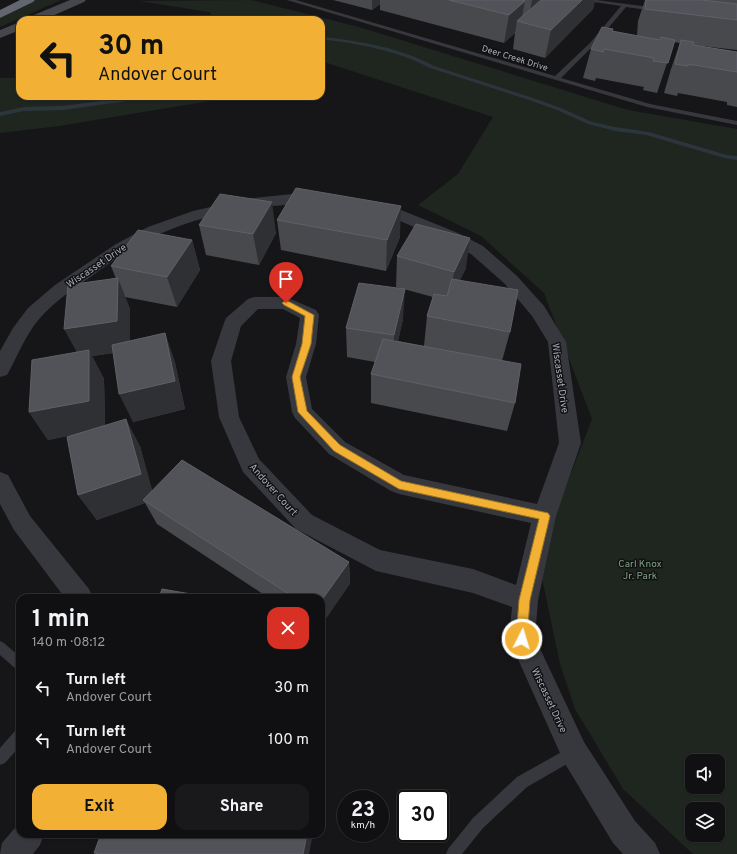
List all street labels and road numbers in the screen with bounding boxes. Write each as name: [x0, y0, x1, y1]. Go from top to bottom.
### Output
street label: Deer Creek Drive: [480, 43, 549, 74]
street label: Wiscasset Drive: [64, 241, 130, 291]
street label: Wiscasset Drive: [548, 343, 571, 414]
street label: Andover Court: [246, 461, 300, 519]
street label: Wiscasset Drive: [528, 666, 569, 735]

